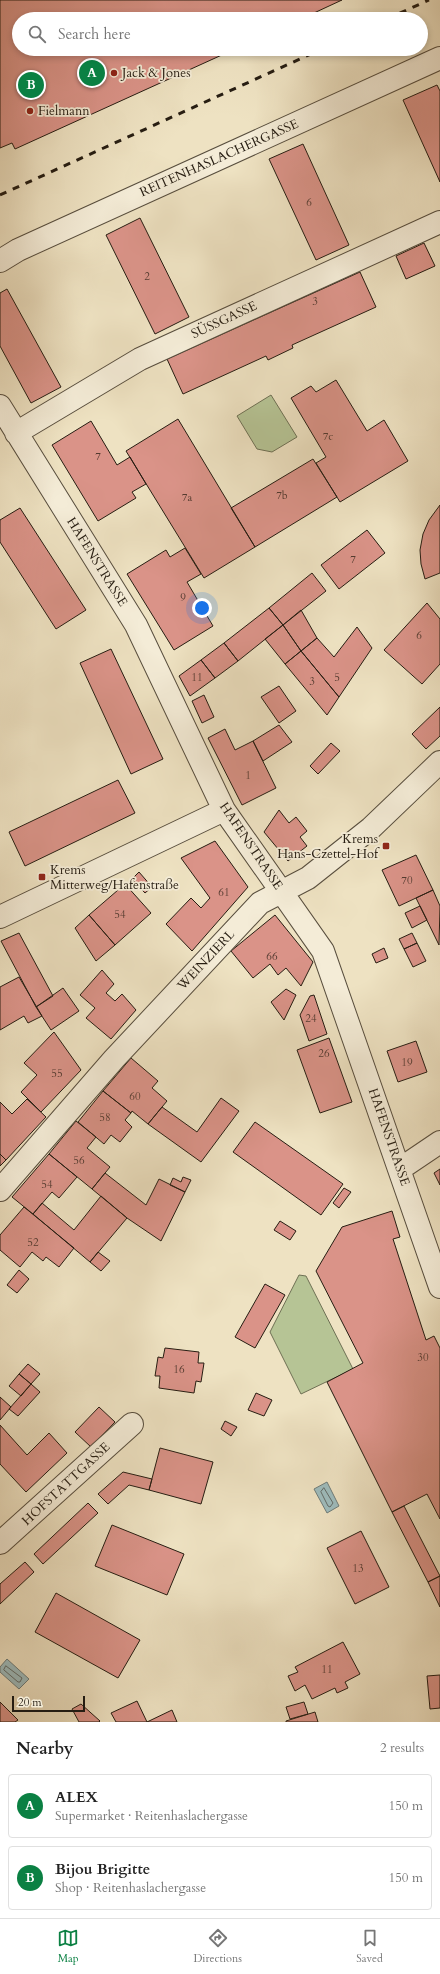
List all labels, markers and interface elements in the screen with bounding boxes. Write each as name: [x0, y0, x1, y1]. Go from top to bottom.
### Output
search box: [12, 12, 428, 56]
icon: search: [26, 23, 48, 45]
text: Search here: [58, 24, 131, 44]
pin: A: [79, 58, 105, 88]
place label: Jack & Jones: [120, 64, 191, 82]
marker: Jack & Jones: [109, 68, 119, 78]
pin: B: [18, 70, 44, 100]
place label: Fielmann: [38, 102, 90, 120]
marker: Fielmann: [25, 106, 35, 116]
street label: REITENHASLACHERGASSE: [137, 115, 301, 201]
house number: 6: [306, 195, 312, 210]
house number: 2: [144, 269, 150, 284]
house number: 3: [312, 294, 318, 309]
street label: SÜSSGASSE: [188, 297, 260, 343]
house number: 7c: [323, 429, 333, 444]
house number: 7: [95, 449, 101, 464]
house number: 7b: [276, 488, 288, 503]
house number: 7a: [182, 490, 192, 505]
street label: HAFENSTRASSE: [62, 514, 132, 610]
house number: 7: [350, 552, 356, 567]
house number: 9: [180, 590, 186, 605]
your location: [192, 598, 212, 618]
house number: 6: [416, 628, 422, 643]
house number: 11: [191, 670, 203, 685]
house number: 5: [334, 670, 340, 685]
house number: 3: [309, 674, 315, 689]
house number: 1: [245, 768, 251, 783]
street label: HAFENSTRASSE: [215, 799, 287, 893]
place label: Krems Hans-Czettel-Hof: [277, 830, 380, 863]
marker: Krems Hans-Czettel-Hof: [381, 841, 391, 851]
place label: Krems Mitterweg/Hafenstraße: [50, 861, 179, 894]
marker: Krems Mitterweg/Hafenstraße: [37, 872, 47, 882]
house number: 70: [401, 873, 413, 888]
house number: 61: [218, 885, 230, 900]
house number: 54: [114, 907, 126, 922]
street label: WEINZIERL: [173, 926, 239, 995]
house number: 66: [266, 949, 278, 964]
house number: 24: [305, 1011, 317, 1026]
house number: 26: [318, 1046, 330, 1061]
house number: 19: [401, 1055, 413, 1070]
house number: 55: [51, 1066, 63, 1081]
street label: HAFENSTRASSE: [364, 1086, 414, 1188]
house number: 60: [129, 1089, 141, 1104]
house number: 58: [99, 1110, 111, 1125]
house number: 56: [73, 1153, 85, 1168]
house number: 54: [41, 1177, 53, 1192]
house number: 52: [27, 1235, 39, 1250]
house number: 30: [417, 1350, 429, 1365]
house number: 16: [173, 1362, 185, 1377]
street label: HOFSTATTGASSE: [18, 1438, 114, 1530]
house number: 13: [352, 1561, 364, 1576]
house number: 11: [321, 1662, 333, 1677]
scale bar: [12, 1694, 85, 1713]
text: 20 m: [18, 1695, 42, 1710]
text: Nearby: [16, 1737, 73, 1760]
text: 2 results: [380, 1739, 424, 1757]
text: ALEX: [55, 1787, 98, 1807]
text: A: [25, 1797, 35, 1815]
text: 150 m: [389, 1797, 423, 1815]
text: Supermarket · Reitenhaslachergasse: [55, 1807, 248, 1825]
text: Bijou Brigitte: [55, 1859, 150, 1879]
text: B: [25, 1869, 35, 1887]
text: 150 m: [389, 1869, 423, 1887]
text: Shop · Reitenhaslachergasse: [55, 1879, 206, 1897]
tab: Map: [57, 1927, 79, 1966]
tab: Directions: [193, 1927, 242, 1966]
tab: Saved: [356, 1927, 383, 1966]

